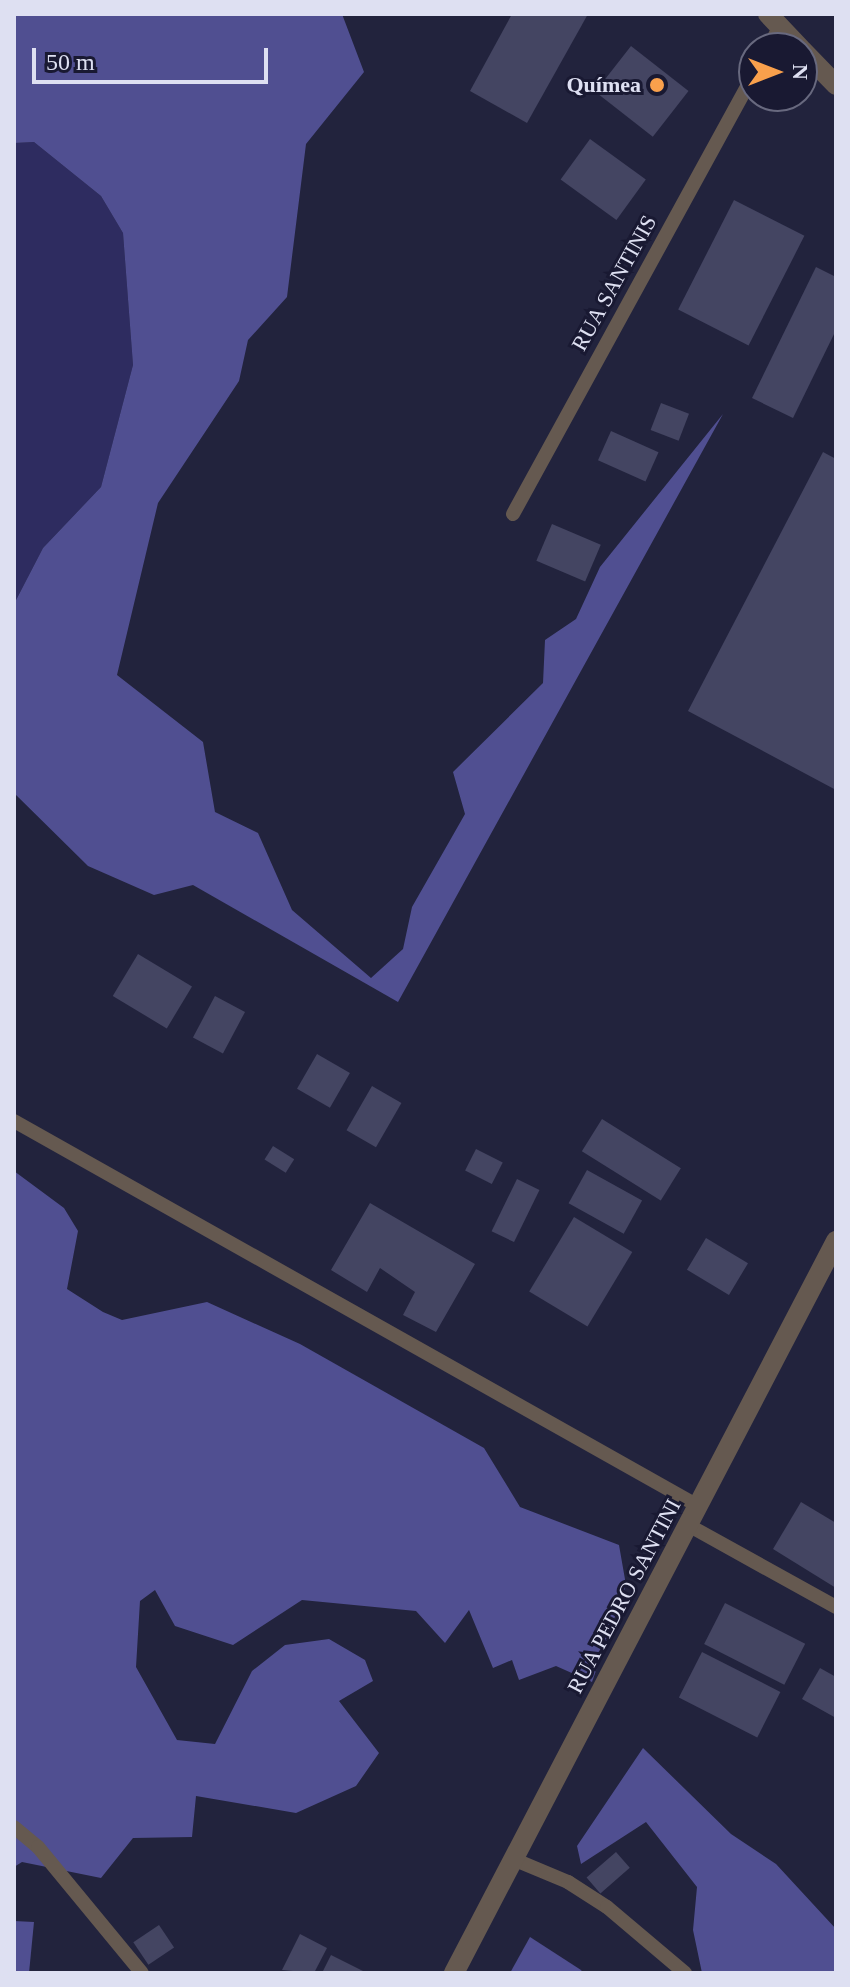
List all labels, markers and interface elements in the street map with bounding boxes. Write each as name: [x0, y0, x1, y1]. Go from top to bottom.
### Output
scale bar: [36, 32, 272, 82]
north arrow: [738, 32, 818, 112]
text: 50 m: [46, 49, 95, 75]
text: N: [788, 64, 813, 80]
place label: Químea: [566, 72, 641, 98]
marker: Químea: [648, 76, 666, 94]
street label: RUA SANTINIS: [566, 210, 662, 356]
street label: RUA PEDRO SANTINI: [561, 1494, 687, 1698]

